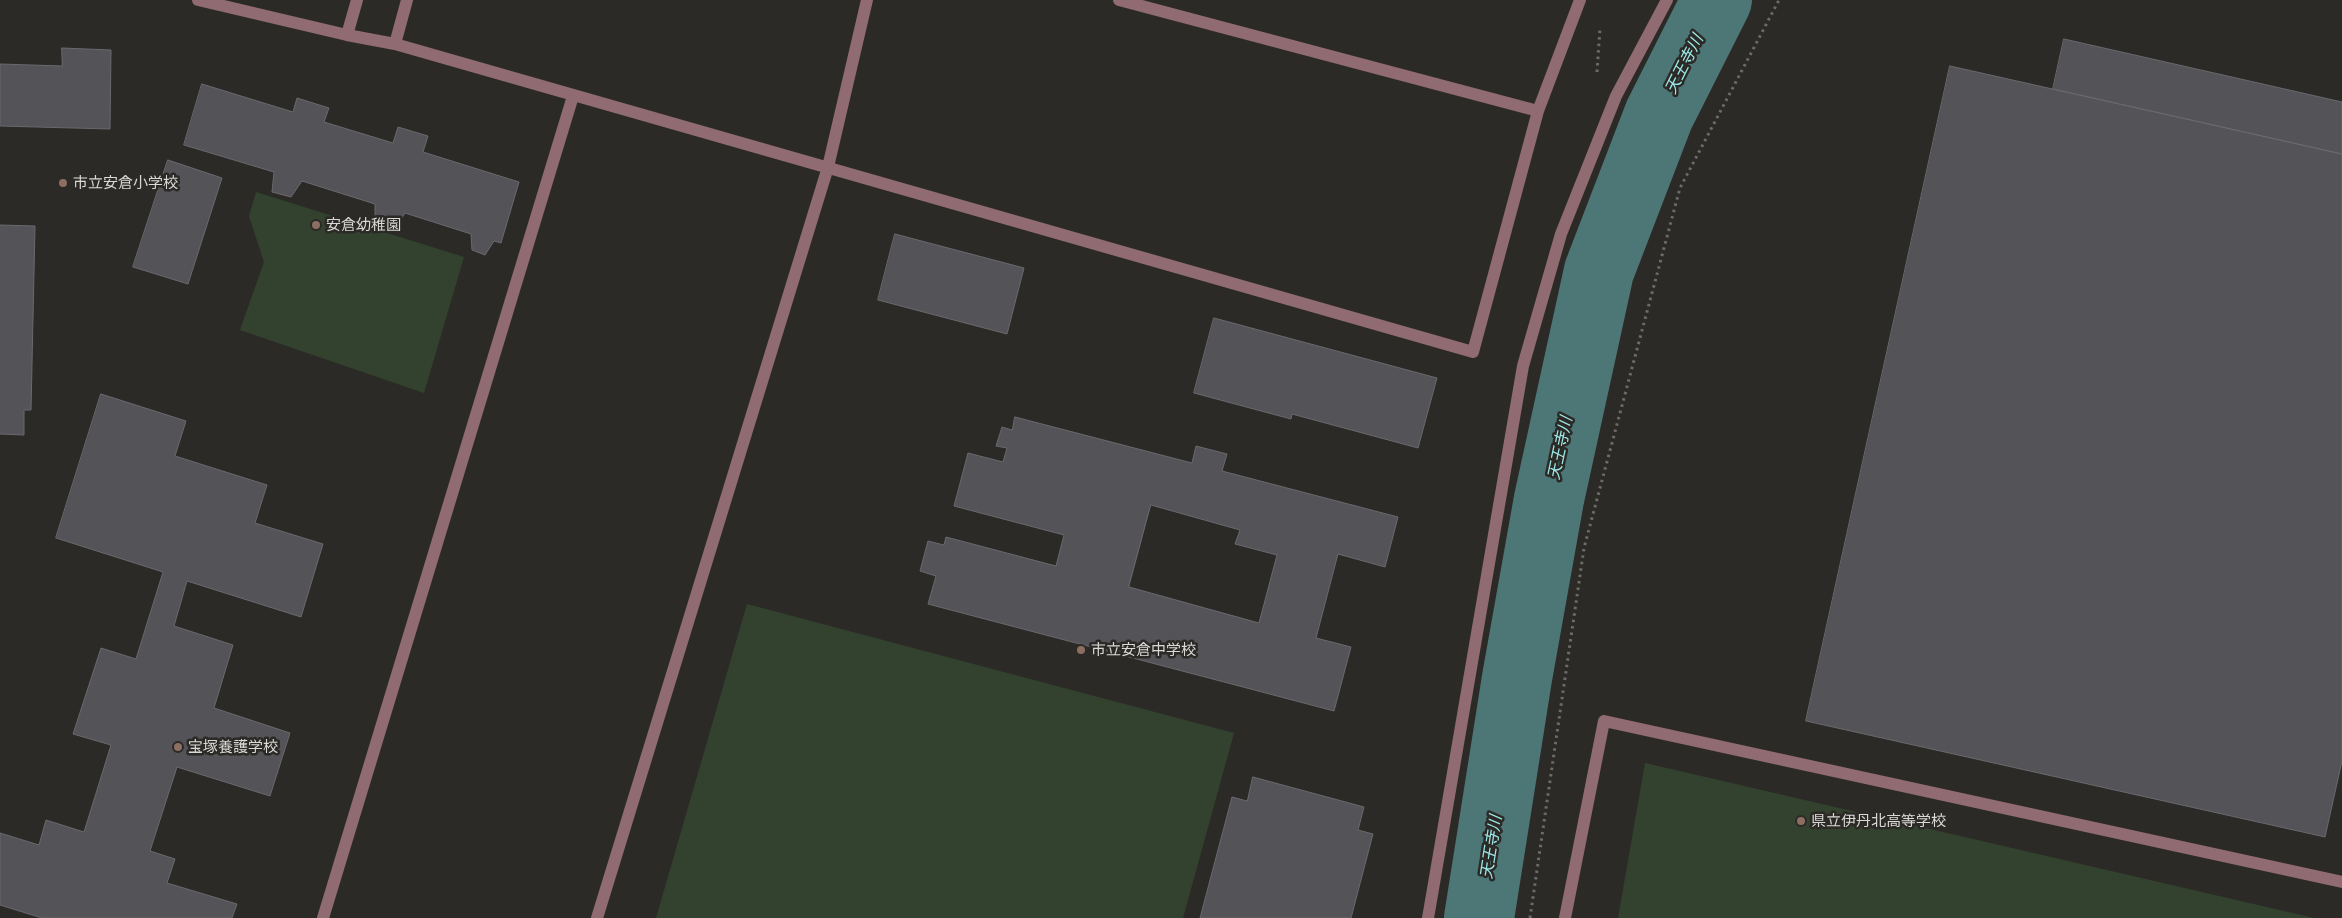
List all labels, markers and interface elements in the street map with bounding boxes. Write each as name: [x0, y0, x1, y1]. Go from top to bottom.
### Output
water label: 天王寺川: [1661, 31, 1707, 97]
place label: 市立安倉小学校: [73, 174, 178, 192]
marker: 市立安倉小学校: [57, 177, 69, 189]
place label: 安倉幼稚園: [326, 216, 401, 234]
marker: 安倉幼稚園: [310, 219, 322, 231]
water label: 天王寺川: [1544, 415, 1576, 481]
place label: 市立安倉中学校: [1091, 641, 1196, 659]
marker: 市立安倉中学校: [1075, 644, 1087, 656]
place label: 宝塚養護学校: [188, 738, 278, 756]
marker: 宝塚養護学校: [172, 741, 184, 753]
place label: 県立伊丹北高等学校: [1811, 812, 1946, 830]
water label: 天王寺川: [1477, 814, 1505, 880]
marker: 県立伊丹北高等学校: [1795, 815, 1807, 827]

